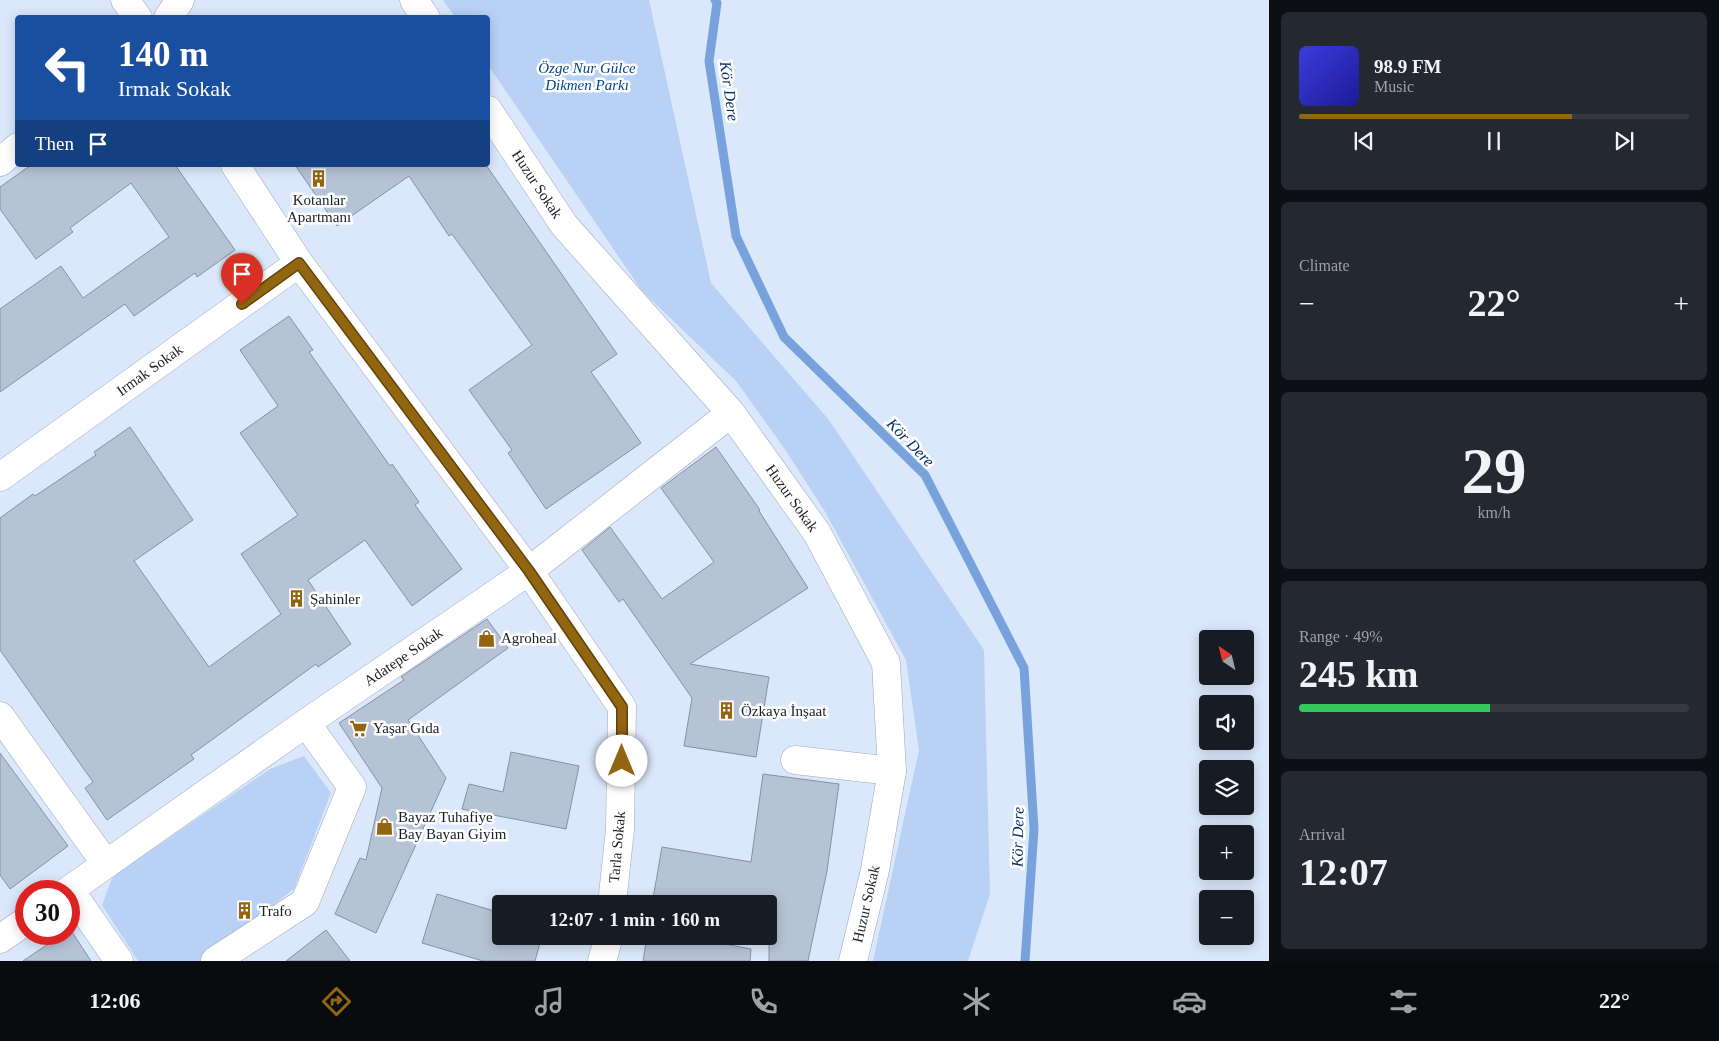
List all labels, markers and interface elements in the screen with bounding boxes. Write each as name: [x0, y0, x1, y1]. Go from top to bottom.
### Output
icon: left: [35, 35, 100, 100]
text: 140 m: [118, 35, 208, 74]
text: 98.9 FM: [1374, 56, 1442, 77]
water label: Kör Dere: [717, 59, 742, 122]
park label: Özge Nur Gülce Dikmen Parkı: [538, 60, 636, 93]
text: Irmak Sokak: [118, 76, 231, 101]
text: Music: [1374, 78, 1414, 95]
icon: previous: [1350, 127, 1378, 155]
icon: pause: [1480, 127, 1508, 155]
icon: next: [1610, 127, 1638, 155]
icon: arrive: [84, 130, 112, 158]
text: Then: [35, 133, 74, 154]
street label: Huzur Sokak: [509, 147, 566, 222]
building icon: Kotanlar Apartmanı: [309, 169, 329, 189]
place label: Kotanlar Apartmanı: [287, 192, 351, 225]
pin: [221, 253, 263, 304]
text: Climate: [1299, 257, 1350, 274]
icon: arrive: [228, 260, 256, 288]
text: 22°: [1467, 282, 1521, 324]
text: −: [1299, 288, 1315, 319]
text: +: [1673, 288, 1689, 319]
street label: Irmak Sokak: [114, 341, 186, 399]
water label: Kör Dere: [883, 414, 938, 470]
text: 29: [1462, 435, 1527, 507]
street label: Huzur Sokak: [763, 461, 822, 535]
text: km/h: [1478, 504, 1510, 521]
building icon: Şahinler: [286, 589, 306, 609]
place label: Şahinler: [310, 591, 360, 607]
street label: Adatepe Sokak: [361, 624, 446, 689]
shop icon: Agroheal: [477, 628, 497, 648]
text: Range · 49%: [1299, 628, 1383, 645]
place label: Agroheal: [501, 630, 557, 646]
north arrow: [1199, 630, 1254, 685]
map controls: [1199, 630, 1254, 945]
text: 245 km: [1299, 653, 1418, 695]
button: sound: [1199, 695, 1254, 750]
building icon: Özkaya İnşaat: [717, 701, 737, 721]
place label: Özkaya İnşaat: [741, 703, 827, 719]
supermarket icon: Yaşar Gıda: [349, 718, 369, 738]
place label: Yaşar Gıda: [373, 720, 440, 736]
position arrow: [595, 734, 647, 786]
button: layers: [1199, 760, 1254, 815]
water label: Kör Dere: [1008, 807, 1027, 868]
place label: Bayaz Tuhafiye Bay Bayan Giyim: [398, 809, 507, 842]
street label: Tarla Sokak: [606, 810, 628, 883]
shop icon: Bayaz Tuhafiye Bay Bayan Giyim: [374, 816, 394, 836]
button: +: [1199, 825, 1254, 880]
text: Arrival: [1299, 826, 1345, 843]
text: 12:07: [1299, 851, 1388, 893]
street label: Huzur Sokak: [849, 863, 883, 944]
speed limit sign: 30: [15, 880, 80, 945]
button: −: [1199, 890, 1254, 945]
building icon: Trafo: [235, 901, 255, 921]
place label: Trafo: [259, 903, 292, 919]
text: 12:07 · 1 min · 160 m: [549, 909, 720, 930]
icon: directions: [319, 984, 354, 1019]
icon: music: [532, 984, 567, 1019]
icon: phone: [746, 984, 781, 1019]
icon: climate: [959, 984, 994, 1019]
icon: car: [1172, 984, 1207, 1019]
icon: filters: [1386, 984, 1421, 1019]
text: 12:06: [89, 988, 141, 1013]
text: 22°: [1599, 988, 1630, 1013]

